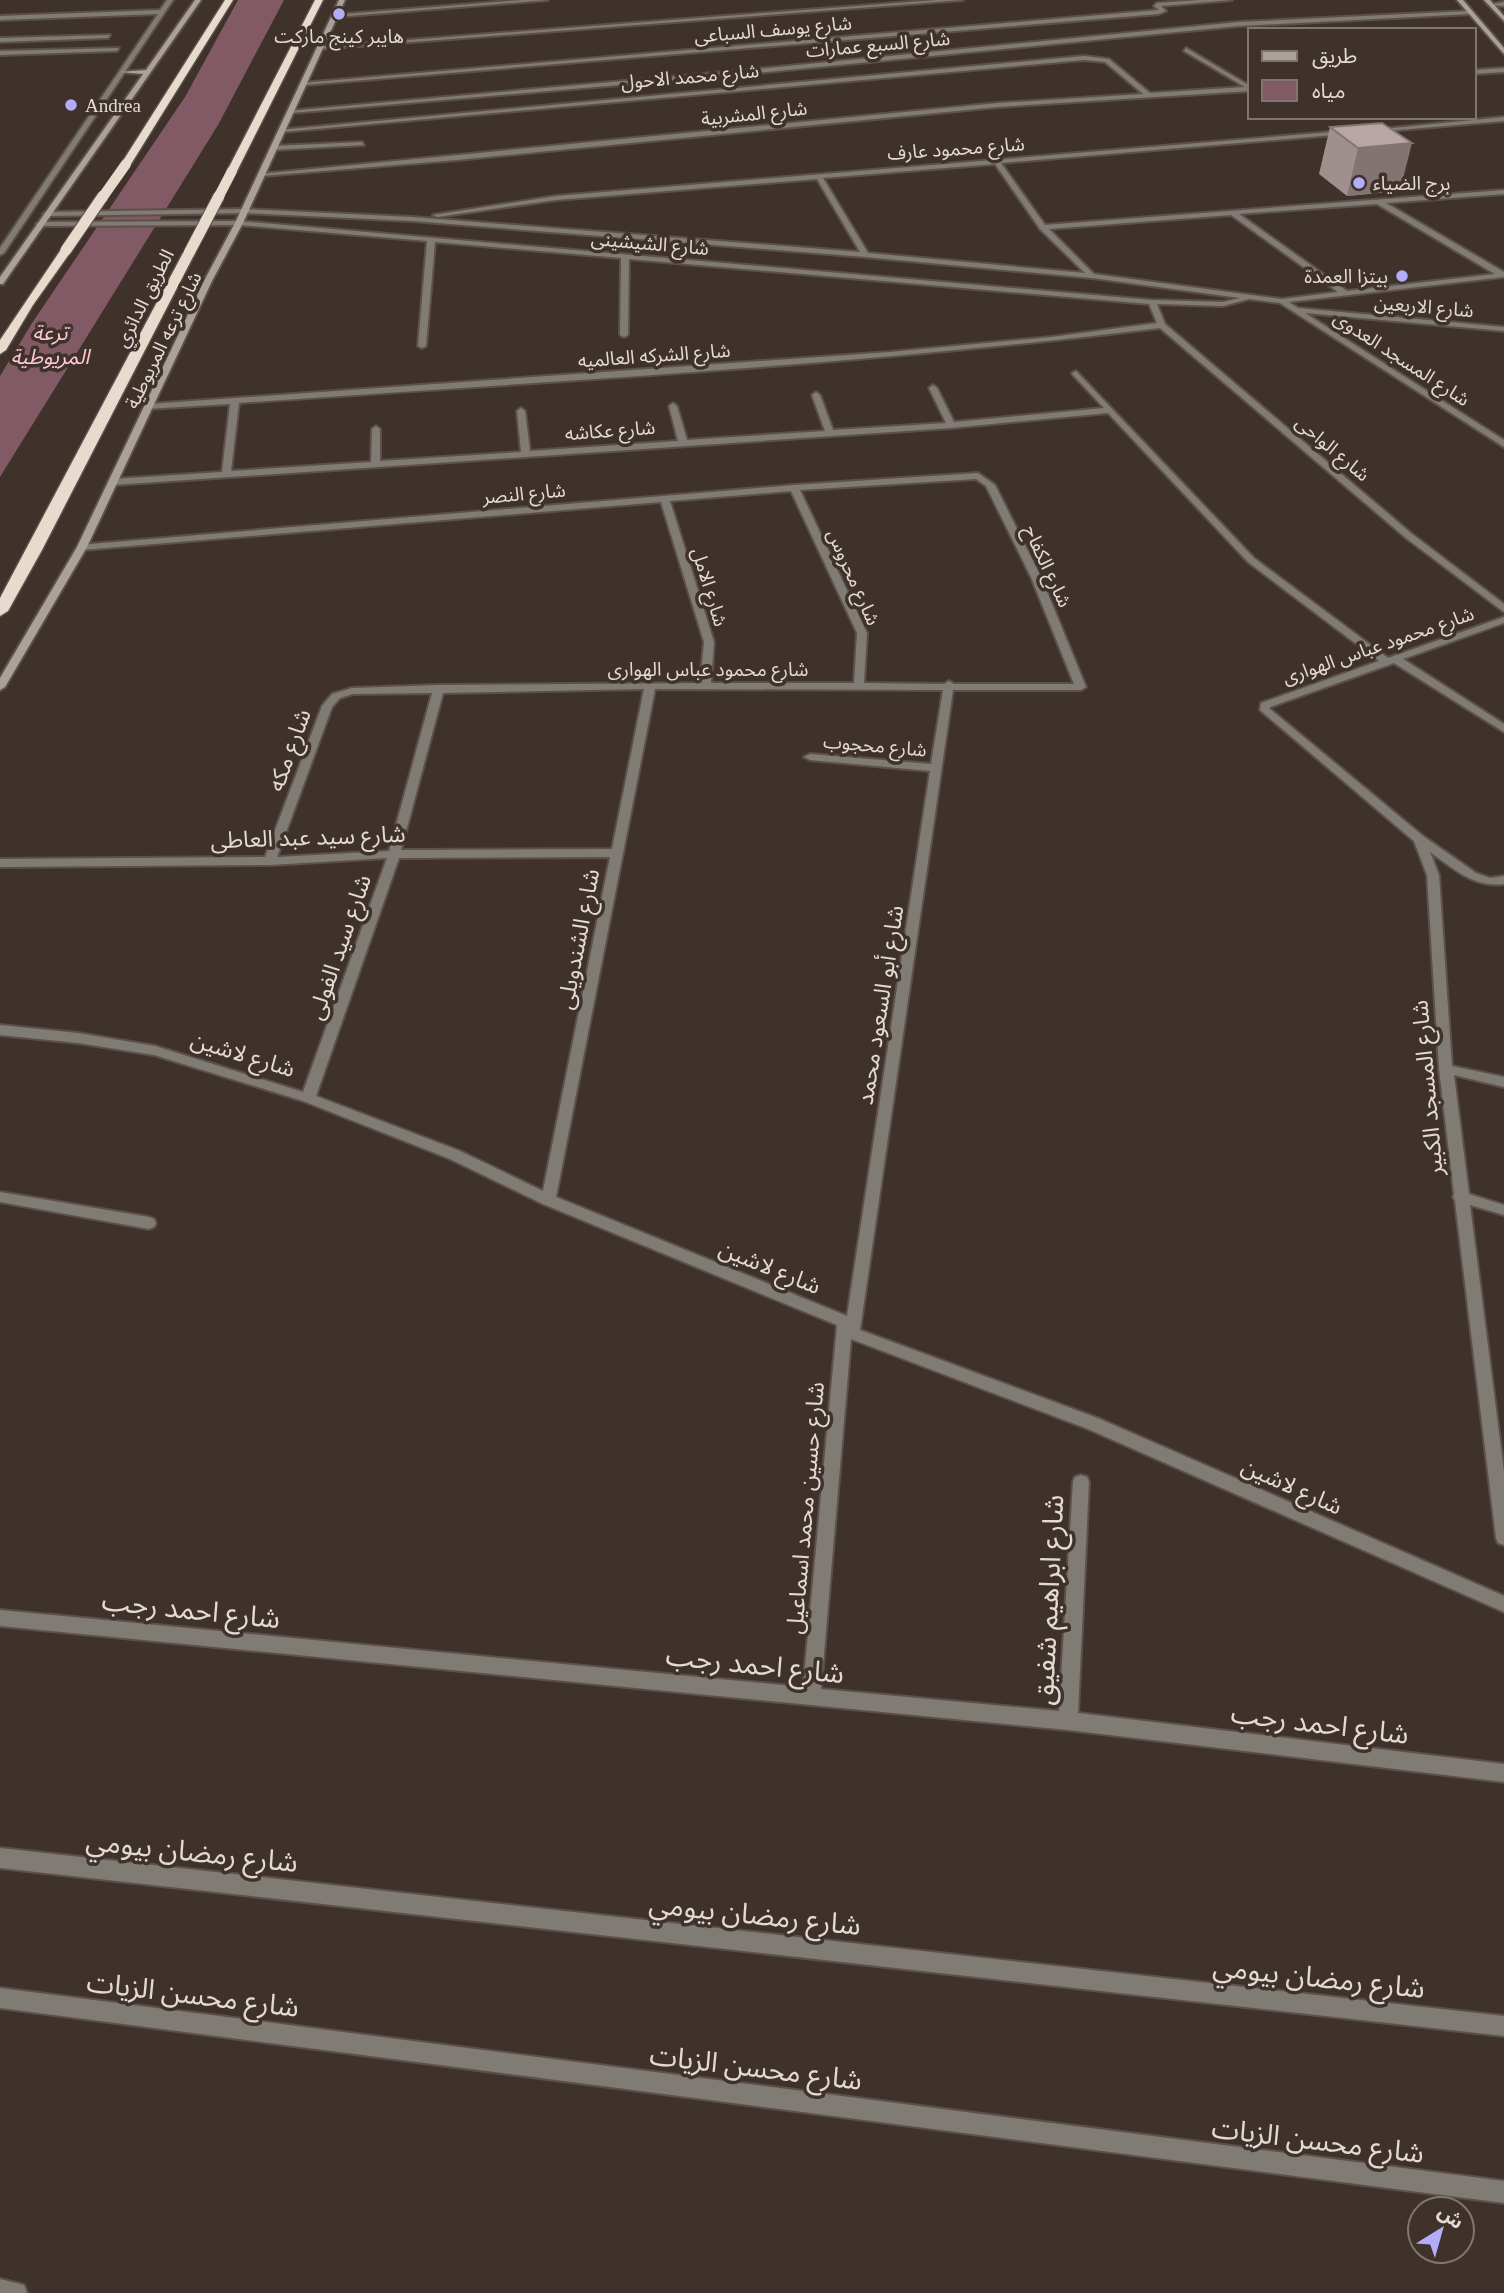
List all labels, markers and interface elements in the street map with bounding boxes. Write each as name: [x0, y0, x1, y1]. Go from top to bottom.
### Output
marker: هايبر كينج ماركت: [331, 6, 347, 22]
street label: شارع يوسف السباعى: [693, 12, 853, 50]
place label: هايبر كينج ماركت: [274, 26, 404, 51]
street label: شارع السبع عمارات: [805, 28, 951, 65]
legend: [1248, 28, 1476, 119]
text: طريق: [1312, 44, 1357, 69]
street label: شارع محمد الاحول: [620, 60, 760, 96]
text: مياه: [1312, 79, 1345, 103]
place label: Andrea: [85, 95, 141, 116]
marker: Andrea: [63, 97, 79, 113]
street label: شارع المشربية: [700, 97, 809, 133]
street label: شارع محمود عارف: [887, 133, 1026, 167]
place label: برج الضياء: [1373, 173, 1450, 197]
marker: برج الضياء: [1351, 175, 1367, 191]
street label: شارع الشيشينى: [590, 228, 710, 262]
street label: الطريق الدائري: [111, 246, 182, 353]
place label: بيتزا العمدة: [1304, 266, 1388, 288]
marker: بيتزا العمدة: [1394, 268, 1410, 284]
street label: شارع ترعه المريوطية: [121, 269, 208, 413]
street label: شارع الاربعين: [1373, 292, 1475, 324]
street label: شارع المسجد العدوى: [1328, 307, 1474, 413]
water label: ترعة المريوطية: [11, 321, 91, 369]
street label: شارع الشركه العالميه: [577, 340, 731, 374]
street label: شارع الواحى: [1290, 411, 1374, 488]
street label: شارع عكاشه: [564, 417, 656, 447]
street label: شارع النصر: [481, 479, 567, 511]
street label: شارع الكفاح: [1017, 522, 1076, 612]
street label: شارع محروس: [820, 526, 884, 630]
street label: شارع الامل: [685, 545, 731, 630]
street label: شارع محمود عباس الهوارى: [1280, 603, 1478, 691]
street label: شارع محمود عباس الهوارى: [608, 659, 808, 683]
street label: شارع مكه: [263, 706, 320, 796]
street label: شارع محجوب: [822, 731, 928, 763]
street label: شارع سيد عبد العاطى: [210, 822, 406, 857]
street label: شارع الشندويلى: [553, 867, 608, 1012]
street label: شارع سيد الفولى: [303, 871, 380, 1024]
street label: شارع أبو السعود محمد: [851, 903, 913, 1107]
street label: شارع المسجد الكبير: [1407, 999, 1452, 1178]
street label: شارع لاشين: [187, 1027, 298, 1086]
street label: شارع لاشين: [714, 1236, 824, 1303]
street label: شارع حسين محمد اسماعيل: [782, 1381, 833, 1636]
street label: شارع لاشين: [1236, 1453, 1346, 1523]
street label: شارع ابراهيم شفيق: [1028, 1494, 1075, 1706]
street label: شارع احمد رجب: [100, 1585, 282, 1639]
street label: شارع احمد رجب: [664, 1640, 846, 1694]
street label: شارع احمد رجب: [1229, 1697, 1411, 1755]
street label: شارع رمضان بيومي: [84, 1825, 299, 1884]
street label: شارع رمضان بيومي: [647, 1888, 862, 1947]
street label: شارع رمضان بيومي: [1211, 1951, 1426, 2010]
street label: شارع محسن الزيات: [84, 1966, 301, 2028]
street label: شارع محسن الزيات: [647, 2039, 864, 2101]
street label: شارع محسن الزيات: [1209, 2112, 1426, 2174]
north arrow: [1406, 2195, 1476, 2265]
text: ش: [1434, 2201, 1468, 2233]

